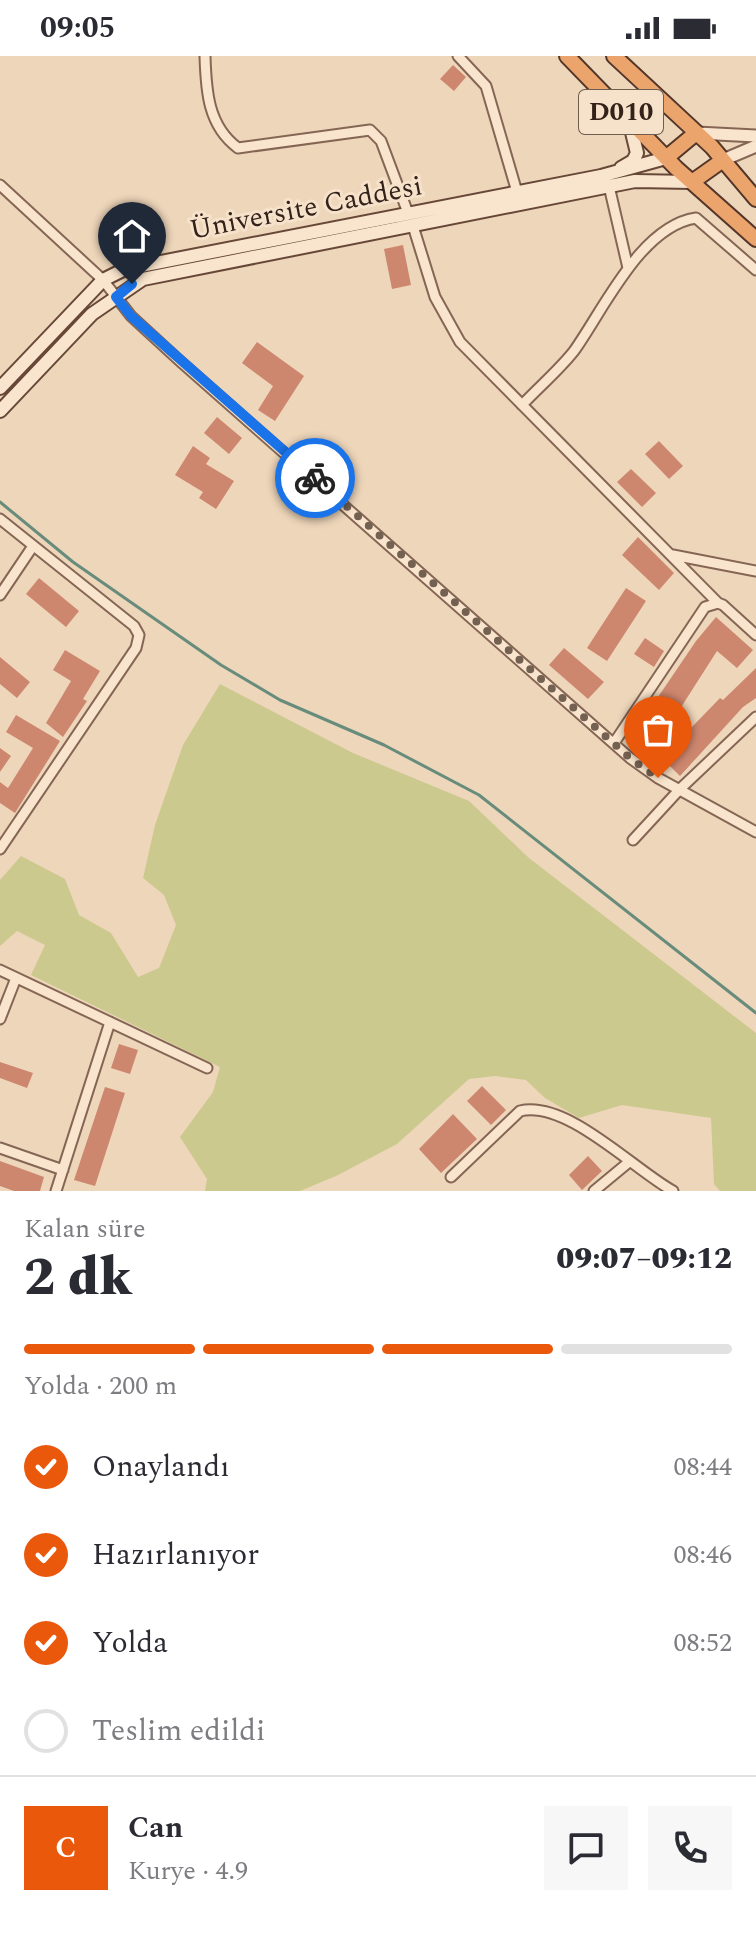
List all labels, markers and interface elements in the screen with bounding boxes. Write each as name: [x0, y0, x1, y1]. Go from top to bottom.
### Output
text: 09:05: [40, 5, 115, 51]
road number: D010: [579, 90, 663, 134]
street label: Üniversite Caddesi: [186, 164, 426, 252]
pin: [98, 202, 166, 284]
icon: home: [110, 214, 154, 258]
courier: [275, 438, 355, 518]
icon: bike: [293, 456, 337, 500]
pin: [624, 696, 692, 778]
icon: bag: [636, 708, 680, 752]
text: Kalan süre: [24, 1209, 145, 1249]
text: 09:07–09:12: [556, 1236, 732, 1282]
text: 2 dk: [24, 1239, 132, 1318]
text: Yolda · 200 m: [24, 1366, 177, 1406]
text: Onaylandı: [92, 1444, 230, 1490]
icon: check: [24, 1445, 68, 1489]
text: 08:44: [673, 1447, 732, 1487]
text: Hazırlanıyor: [92, 1532, 259, 1578]
icon: check: [24, 1533, 68, 1577]
text: 08:46: [673, 1535, 732, 1575]
text: Yolda: [92, 1620, 168, 1666]
icon: check: [24, 1621, 68, 1665]
text: 08:52: [673, 1623, 732, 1663]
text: Teslim edildi: [92, 1708, 265, 1754]
text: Can: [128, 1805, 183, 1851]
button: chat: [544, 1806, 628, 1890]
button: phone: [648, 1806, 732, 1890]
text: C: [55, 1825, 77, 1871]
text: Kurye · 4.9: [128, 1851, 248, 1891]

